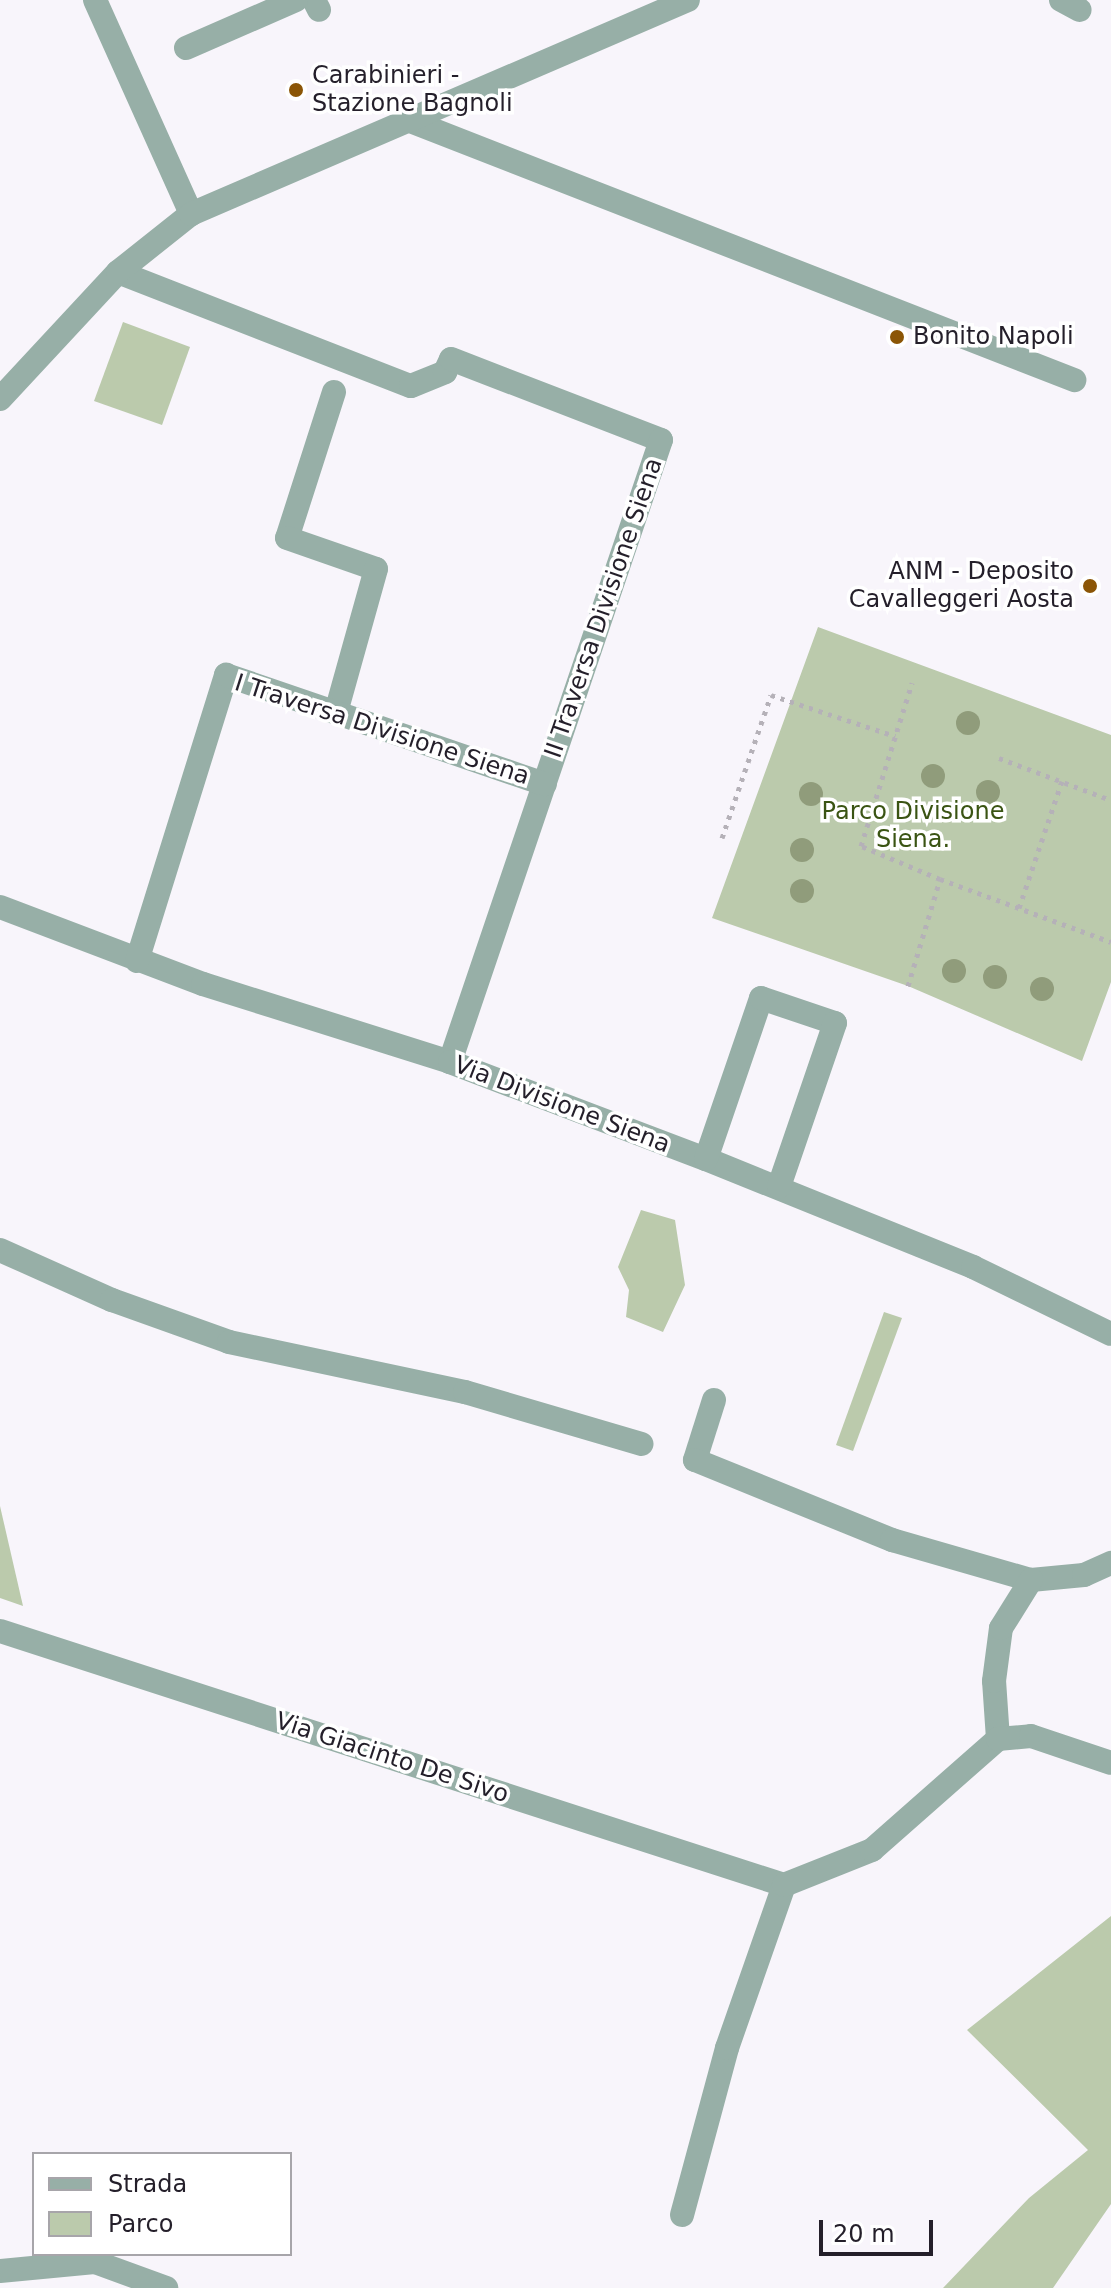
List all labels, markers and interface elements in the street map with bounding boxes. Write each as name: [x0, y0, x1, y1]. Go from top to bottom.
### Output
place label: Carabinieri - Stazione Bagnoli: [312, 62, 513, 118]
marker: Carabinieri - Stazione Bagnoli: [287, 81, 305, 99]
place label: Bonito Napoli: [913, 323, 1074, 351]
marker: Bonito Napoli: [888, 328, 906, 346]
street label: II Traversa Divisione Siena: [539, 454, 669, 762]
place label: ANM - Deposito Cavalleggeri Aosta: [849, 558, 1074, 614]
marker: ANM - Deposito Cavalleggeri Aosta: [1081, 577, 1099, 595]
street label: I Traversa Divisione Siena: [231, 669, 533, 791]
park label: Parco Divisione Siena.: [822, 798, 1004, 854]
street label: Via Divisione Siena: [450, 1051, 674, 1159]
street label: Via Giacinto De Sivo: [272, 1707, 512, 1809]
legend: [32, 2152, 292, 2256]
text: Strada: [108, 2170, 187, 2198]
scale bar: [823, 2204, 937, 2254]
text: Parco: [108, 2210, 173, 2238]
text: 20 m: [833, 2220, 895, 2248]

